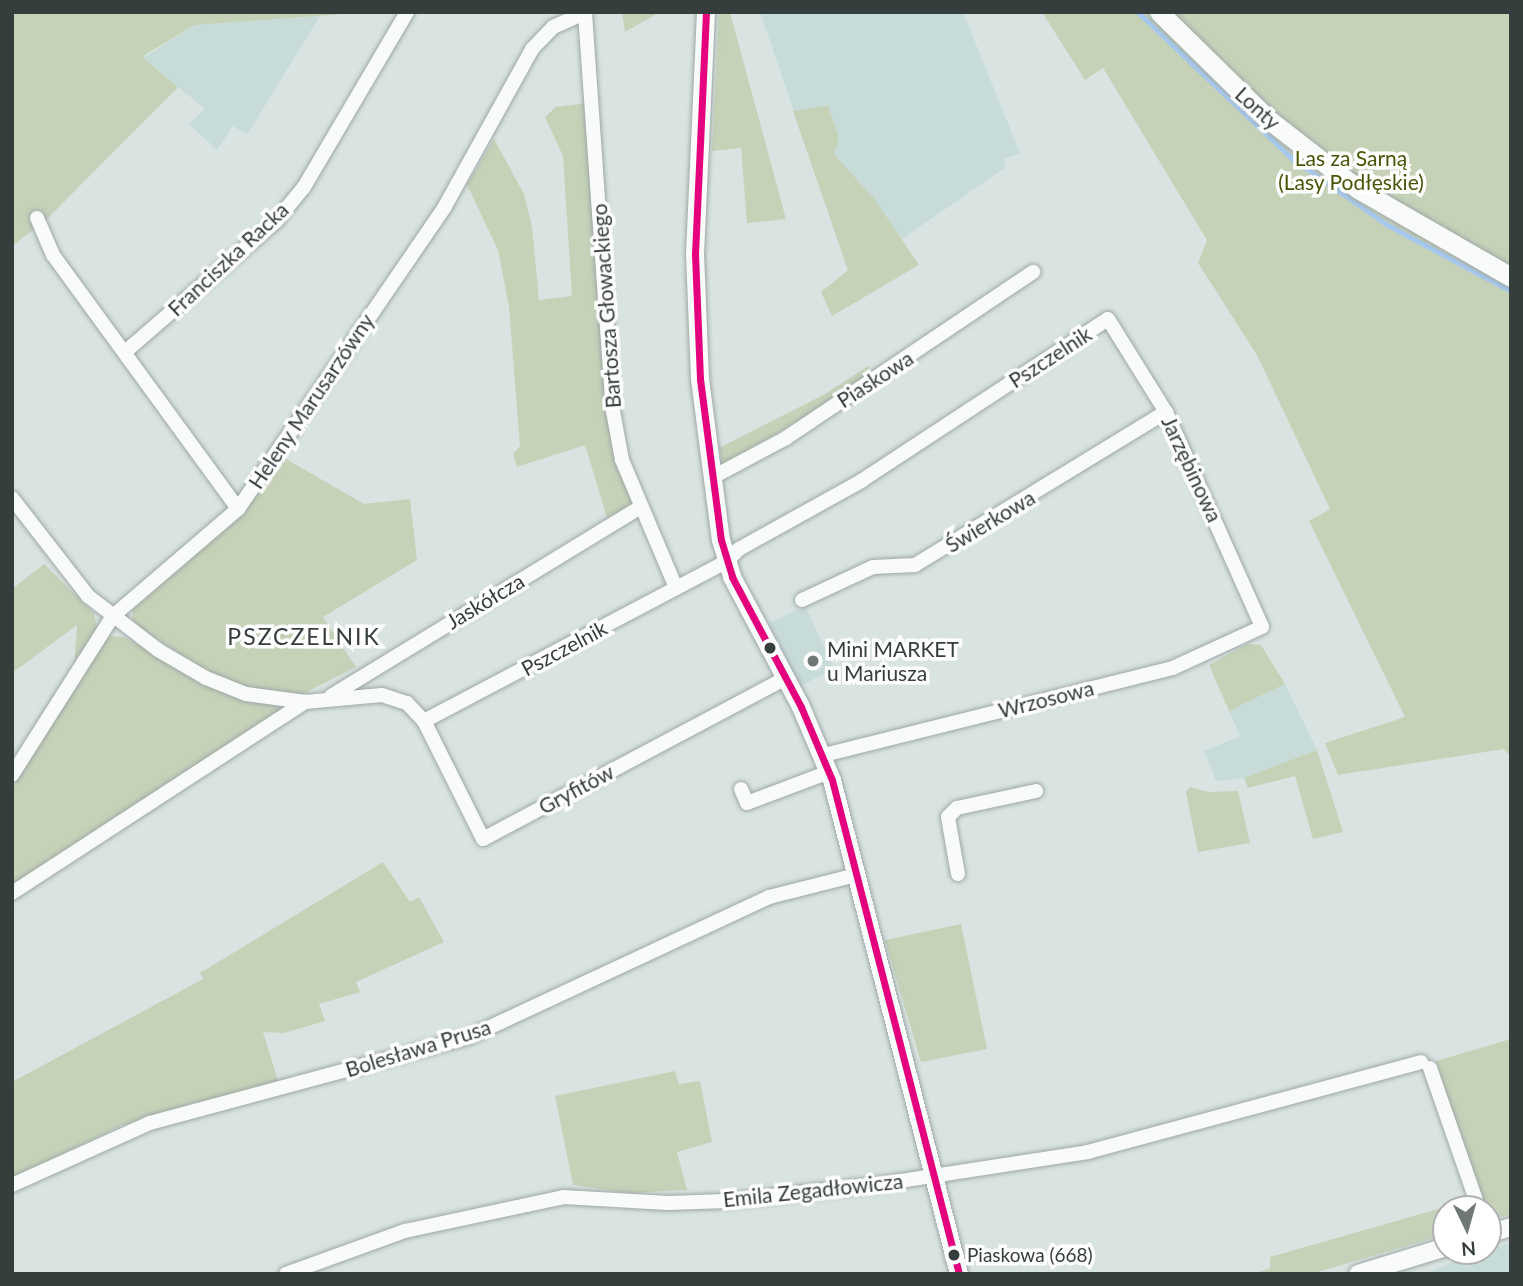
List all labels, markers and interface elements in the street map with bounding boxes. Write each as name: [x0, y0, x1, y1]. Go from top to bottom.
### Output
street label: Lonty: [1230, 81, 1286, 135]
park label: Las za Sarną (Lasy Podłęskie): [1278, 145, 1424, 195]
street label: Franciszka Racka: [163, 197, 293, 321]
street label: Bartosza Głowackiego: [586, 203, 626, 409]
street label: Heleny Marusarzówny: [243, 308, 379, 494]
street label: Pszczelnik: [1004, 321, 1096, 393]
street label: Piaskowa: [832, 345, 918, 413]
street label: Jarzębinowa: [1156, 412, 1228, 526]
street label: Świerkowa: [941, 484, 1039, 558]
street label: Jaskółcza: [441, 568, 529, 634]
street label: Pszczelnik: [517, 615, 611, 681]
district label: PSZCZELNIK: [229, 622, 379, 650]
place label: Mini MARKET u Mariusza: [827, 636, 959, 686]
unlabelled marker: [763, 641, 777, 655]
marker: Mini MARKET u Mariusza: [805, 653, 821, 669]
street label: Wrzosowa: [996, 675, 1096, 723]
street label: Gryfitów: [534, 759, 618, 819]
street label: Bolesława Prusa: [342, 1014, 494, 1082]
street label: Emila Zegadłowicza: [722, 1168, 904, 1212]
north arrow: [1432, 1195, 1502, 1265]
text: N: [1460, 1237, 1477, 1262]
place label: Piaskowa (668): [967, 1244, 1093, 1266]
marker: Piaskowa (668): [947, 1248, 961, 1262]

